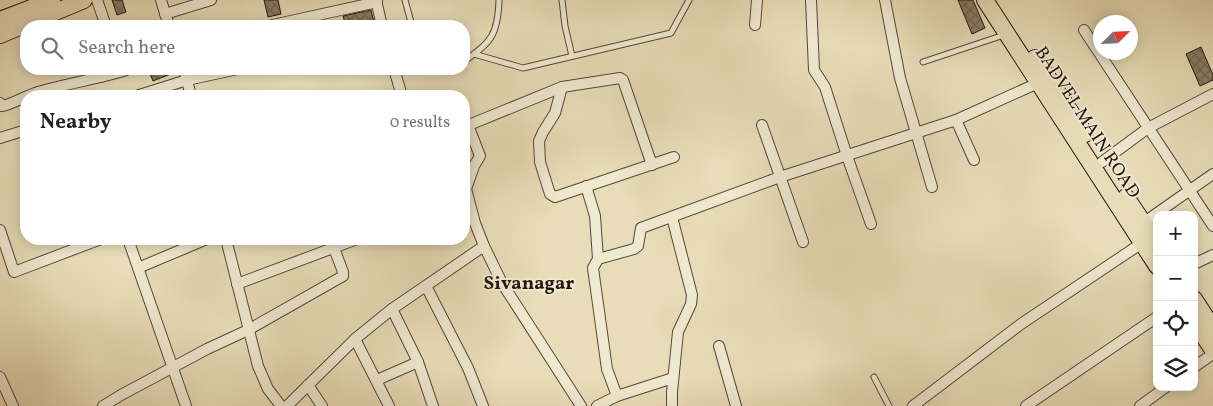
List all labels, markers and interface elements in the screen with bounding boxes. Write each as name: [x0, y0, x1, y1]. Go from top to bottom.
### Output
north arrow: [1093, 15, 1138, 60]
search box: [20, 20, 470, 75]
icon: search: [38, 34, 66, 62]
text: Search here: [78, 35, 175, 61]
street label: BADVEL MAIN ROAD: [1028, 42, 1145, 204]
text: Nearby: [40, 108, 111, 137]
text: 0 results: [390, 112, 450, 134]
map controls: [1153, 211, 1198, 391]
button: +: [1153, 211, 1198, 256]
button: −: [1153, 256, 1198, 301]
district label: Sivanagar: [484, 271, 574, 297]
button: locate: [1153, 301, 1198, 346]
button: layers: [1153, 346, 1198, 391]

